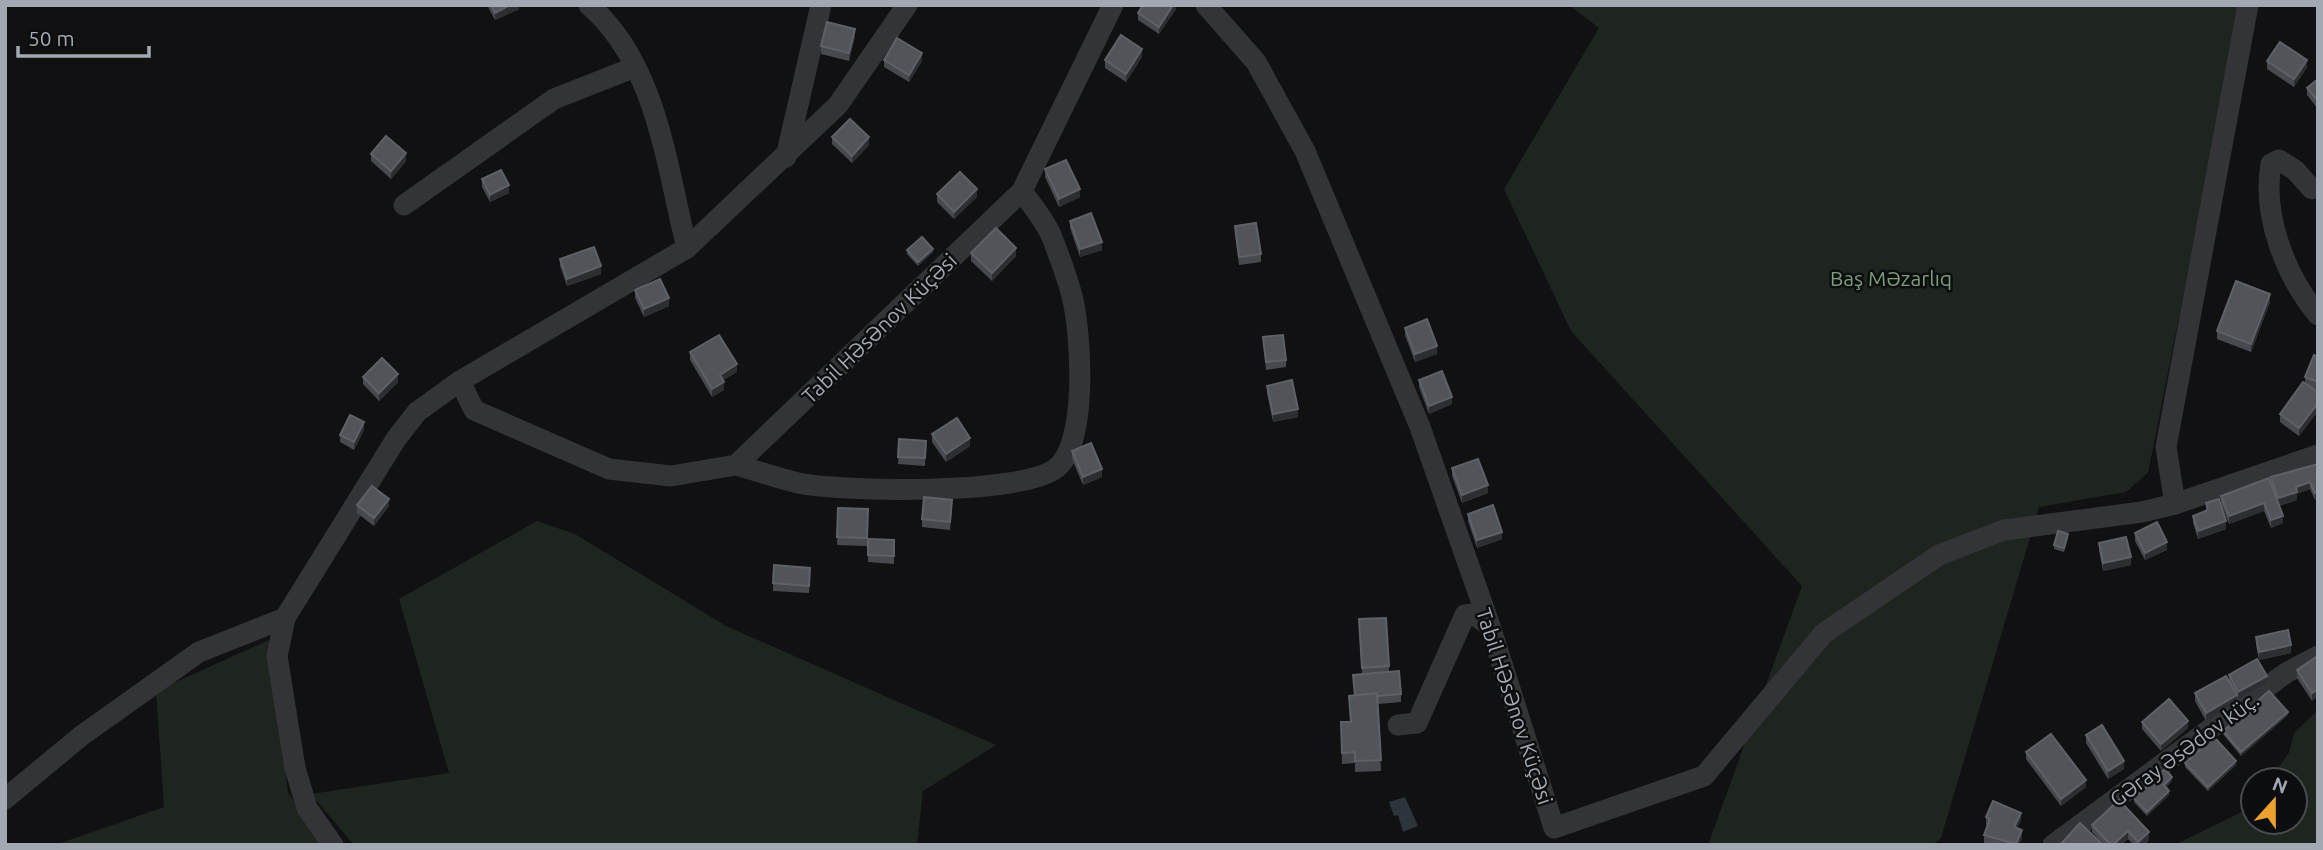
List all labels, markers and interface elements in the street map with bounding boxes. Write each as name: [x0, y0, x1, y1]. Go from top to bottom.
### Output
scale bar: [18, 14, 149, 58]
text: 50 m: [28, 26, 75, 50]
street label: Tabil Həsənov Küçəsi: [797, 248, 961, 408]
park label: Baş Məzarlıq: [1830, 266, 1952, 290]
street label: Tabil Həsənov Küçəsi: [1472, 605, 1558, 807]
street label: Gəray Əsədov küç.: [2105, 687, 2263, 811]
north arrow: [2239, 766, 2309, 836]
text: N: [2270, 772, 2291, 798]

